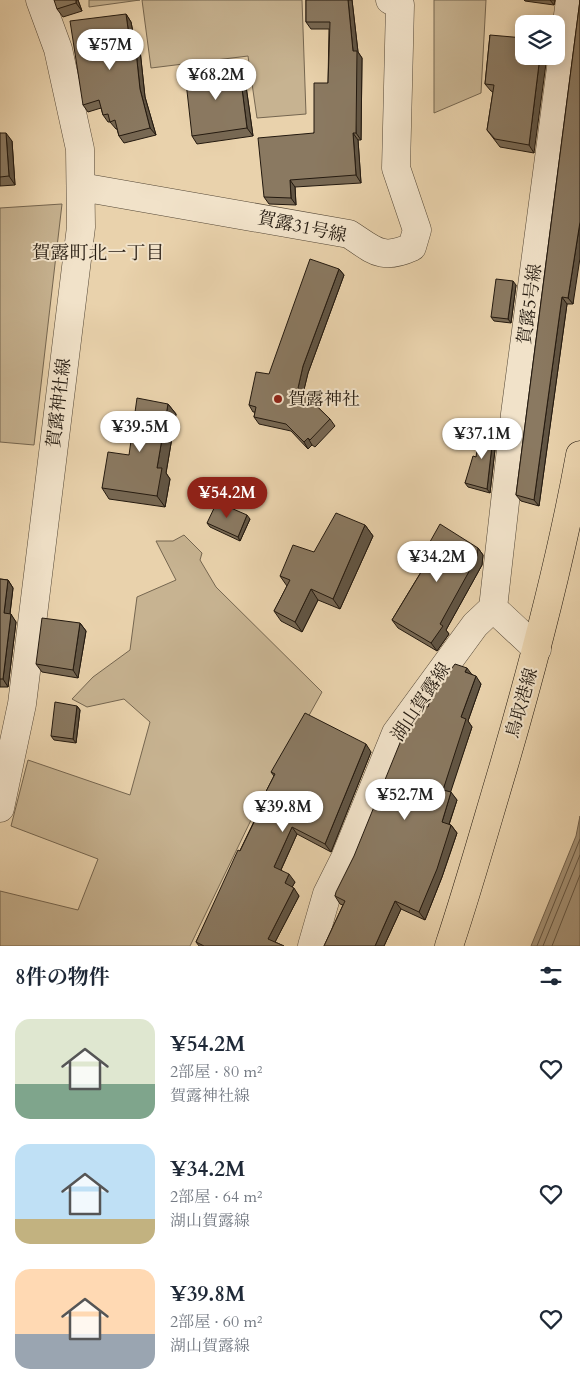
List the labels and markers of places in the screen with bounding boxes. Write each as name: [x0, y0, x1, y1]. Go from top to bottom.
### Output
pin: ¥57M: [80, 28, 140, 71]
pin: ¥68.2M: [175, 58, 257, 101]
place label: 賀露神社: [288, 387, 360, 412]
marker: 賀露神社: [272, 393, 284, 405]
pin: ¥39.5M: [99, 410, 181, 453]
pin: ¥37.1M: [441, 418, 523, 460]
pin: ¥54.2M: [186, 476, 268, 519]
pin: ¥34.2M: [396, 540, 478, 583]
pin: ¥52.7M: [364, 778, 446, 821]
pin: ¥39.8M: [242, 790, 324, 833]

